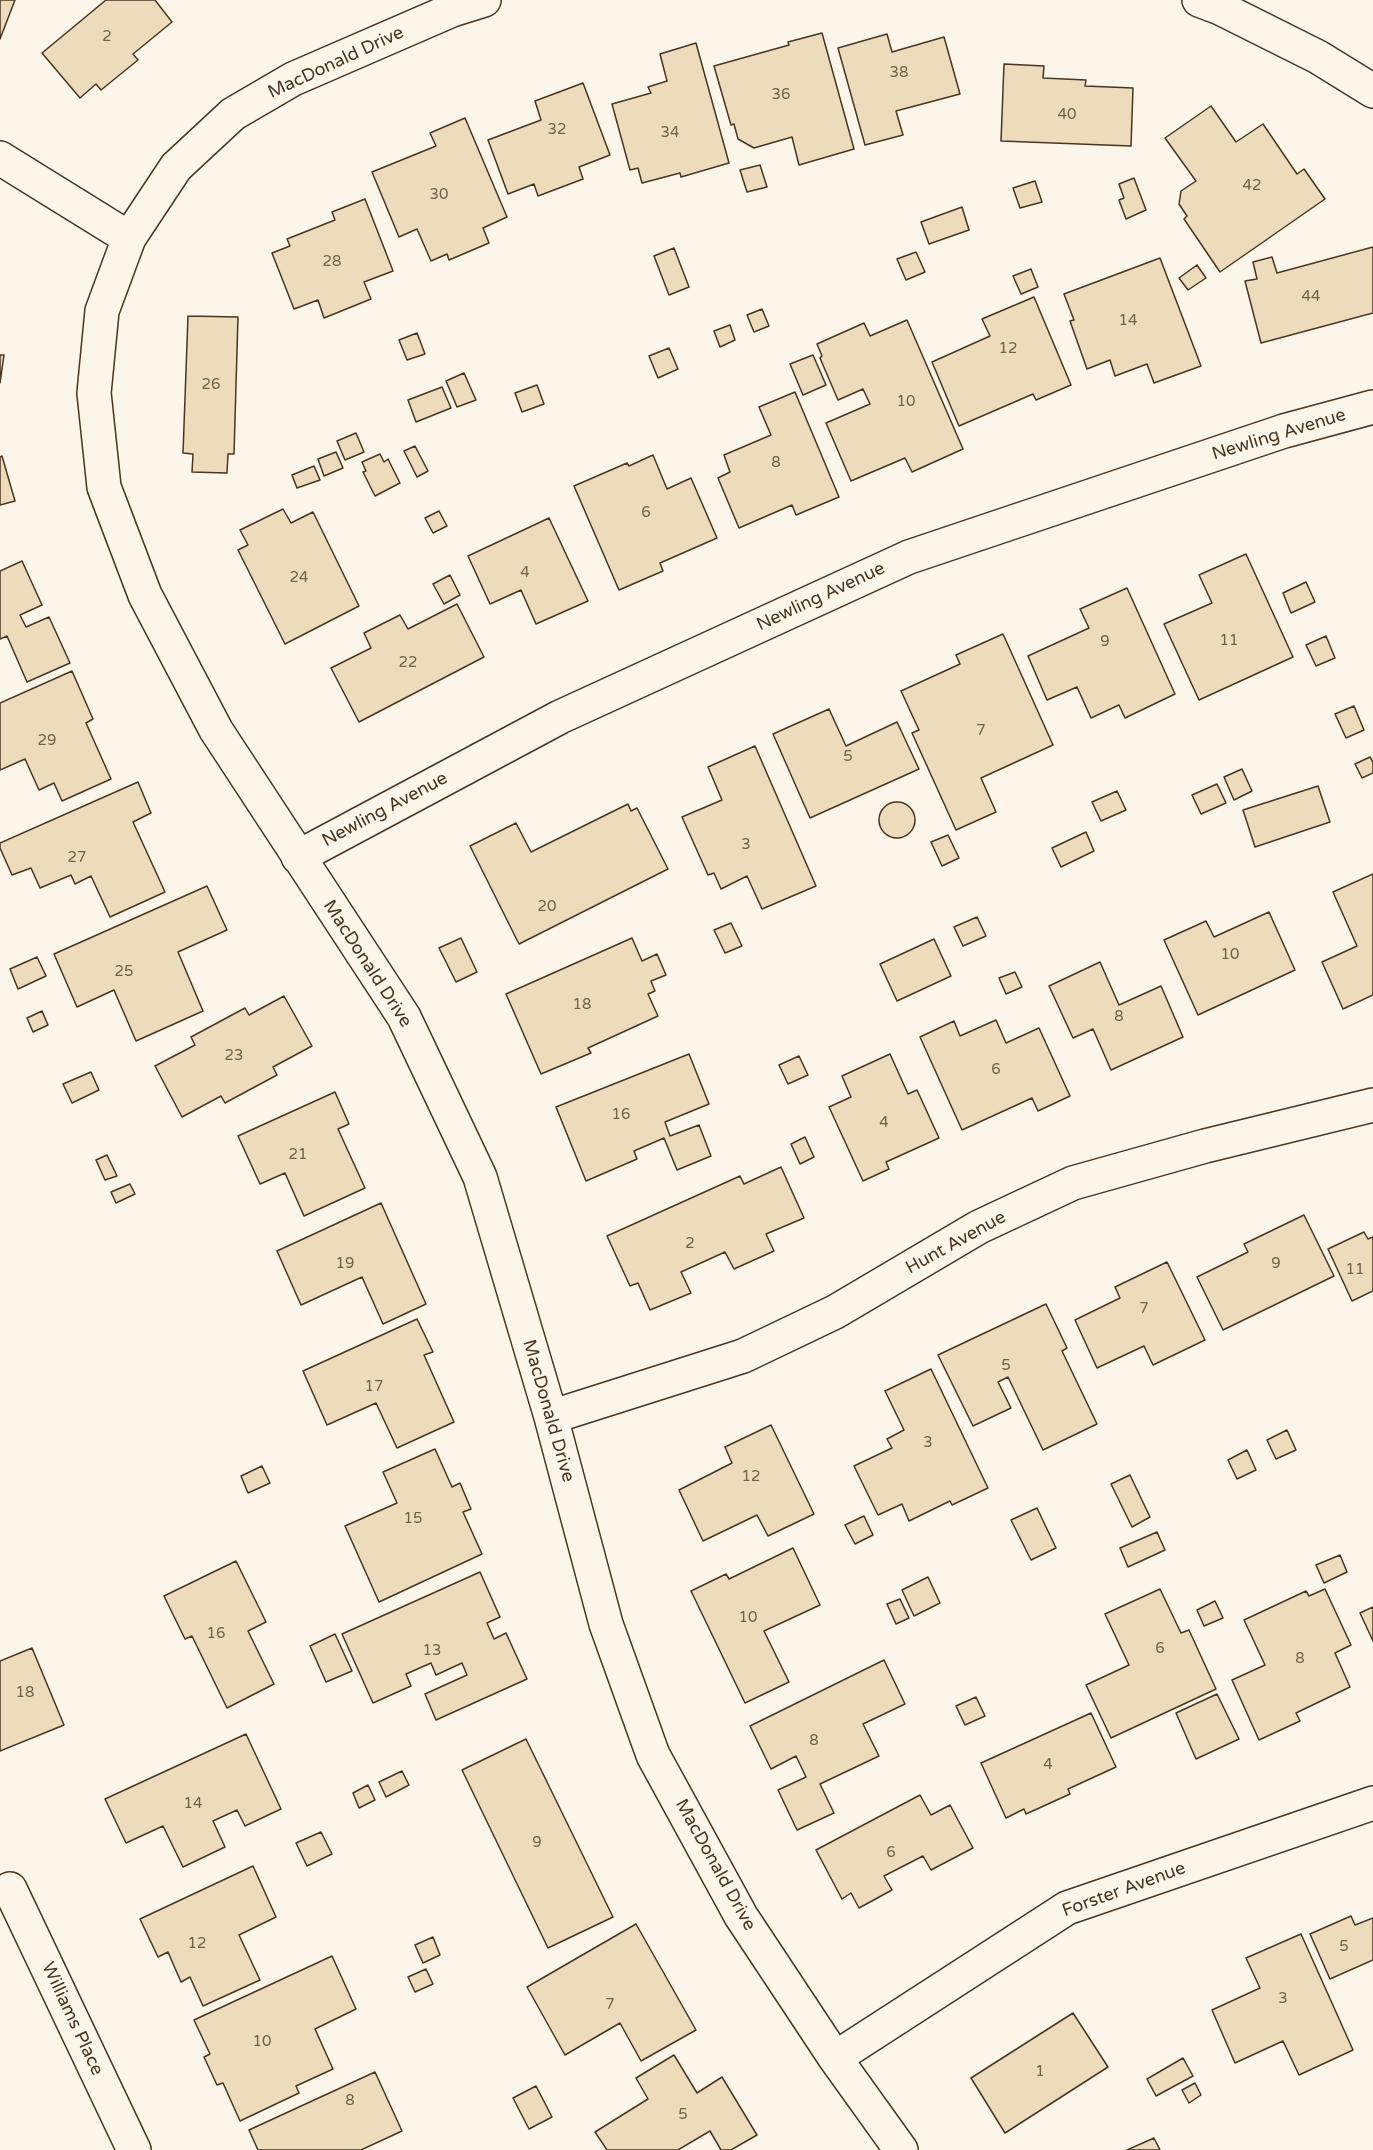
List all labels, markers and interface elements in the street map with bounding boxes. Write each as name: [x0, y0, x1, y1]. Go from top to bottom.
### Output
street label: MacDonald Drive: [265, 22, 407, 104]
house number: 2: [102, 28, 112, 46]
house number: 38: [890, 64, 908, 82]
house number: 36: [772, 86, 790, 104]
house number: 40: [1058, 106, 1076, 124]
house number: 32: [548, 121, 566, 139]
house number: 34: [661, 124, 679, 142]
house number: 42: [1243, 177, 1261, 195]
house number: 30: [430, 186, 448, 204]
house number: 28: [323, 253, 341, 271]
house number: 44: [1302, 288, 1320, 306]
house number: 14: [1119, 312, 1137, 330]
house number: 12: [999, 340, 1017, 358]
house number: 26: [202, 376, 220, 394]
house number: 10: [897, 393, 915, 411]
street label: Newling Avenue: [1209, 404, 1349, 466]
house number: 8: [771, 454, 781, 472]
house number: 6: [641, 504, 651, 522]
street label: Newling Avenue: [753, 558, 889, 636]
house number: 4: [520, 564, 530, 582]
house number: 24: [290, 569, 308, 587]
house number: 11: [1220, 632, 1238, 650]
house number: 9: [1100, 633, 1110, 651]
house number: 22: [399, 654, 417, 672]
house number: 7: [976, 722, 986, 740]
house number: 29: [38, 732, 56, 750]
house number: 5: [843, 748, 853, 766]
street label: Newling Avenue: [319, 768, 451, 852]
house number: 3: [741, 836, 751, 854]
house number: 27: [68, 849, 86, 867]
street label: MacDonald Drive: [318, 896, 416, 1032]
house number: 20: [538, 898, 556, 916]
house number: 10: [1221, 946, 1239, 964]
house number: 25: [115, 963, 133, 981]
house number: 18: [573, 996, 591, 1014]
house number: 8: [1114, 1008, 1124, 1026]
house number: 23: [225, 1047, 243, 1065]
house number: 6: [991, 1061, 1001, 1079]
house number: 16: [612, 1106, 630, 1124]
house number: 4: [879, 1114, 889, 1132]
house number: 21: [289, 1146, 307, 1164]
street label: Hunt Avenue: [902, 1207, 1010, 1279]
house number: 2: [685, 1235, 695, 1253]
house number: 19: [336, 1255, 354, 1273]
house number: 9: [1271, 1255, 1281, 1273]
house number: 11: [1346, 1261, 1364, 1279]
house number: 7: [1139, 1300, 1149, 1318]
street label: MacDonald Drive: [517, 1337, 579, 1485]
house number: 5: [1001, 1357, 1011, 1375]
house number: 17: [365, 1378, 383, 1396]
house number: 3: [923, 1434, 933, 1452]
house number: 12: [742, 1468, 760, 1486]
house number: 15: [404, 1510, 422, 1528]
house number: 10: [739, 1609, 757, 1627]
house number: 16: [207, 1625, 225, 1643]
house number: 6: [1155, 1640, 1165, 1658]
house number: 13: [423, 1642, 441, 1660]
house number: 8: [1295, 1650, 1305, 1668]
house number: 18: [16, 1684, 34, 1702]
house number: 8: [809, 1732, 819, 1750]
house number: 4: [1043, 1756, 1053, 1774]
house number: 14: [184, 1795, 202, 1813]
street label: MacDonald Drive: [670, 1795, 760, 1935]
house number: 9: [532, 1834, 542, 1852]
house number: 6: [886, 1844, 896, 1862]
street label: Forster Avenue: [1059, 1858, 1189, 1922]
house number: 12: [188, 1935, 206, 1953]
house number: 5: [1339, 1938, 1349, 1956]
street label: Williams Place: [36, 1959, 108, 2079]
house number: 3: [1278, 1990, 1288, 2008]
house number: 7: [605, 1996, 615, 2014]
house number: 10: [253, 2033, 271, 2051]
house number: 1: [1035, 2063, 1045, 2081]
house number: 8: [345, 2092, 355, 2110]
house number: 5: [678, 2106, 688, 2124]

